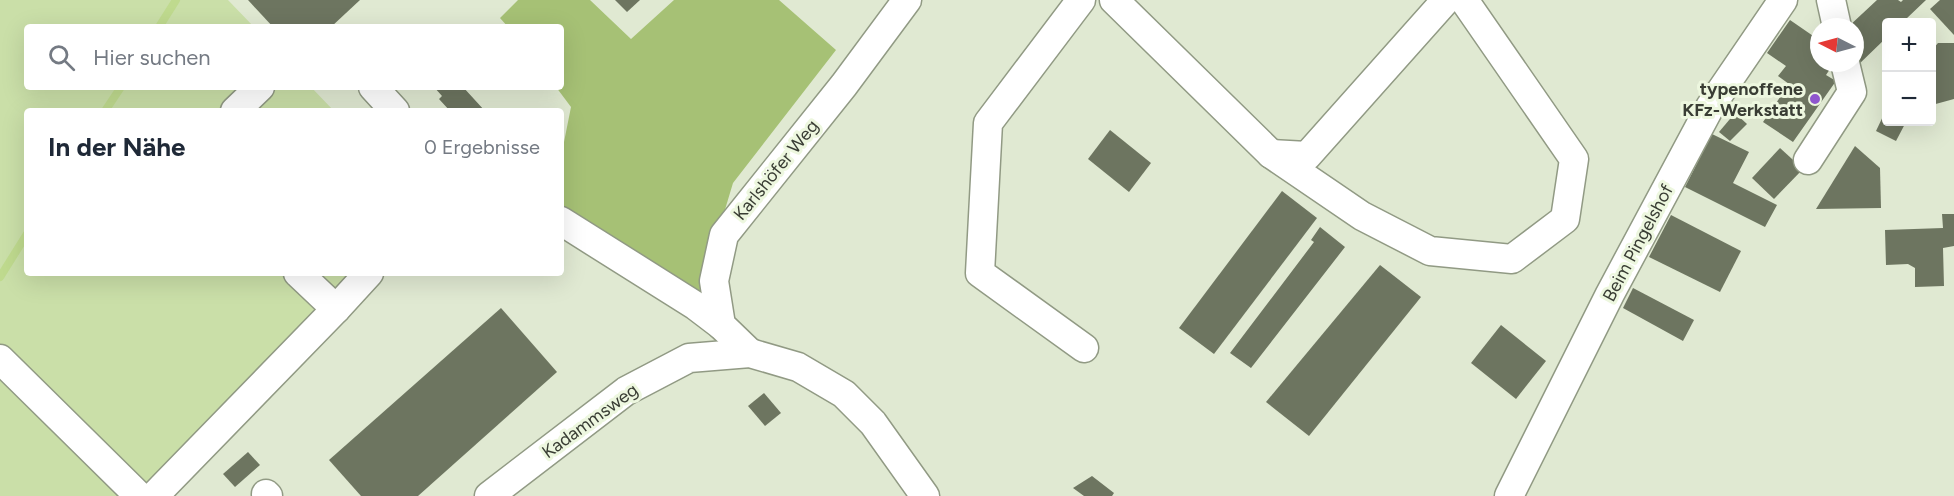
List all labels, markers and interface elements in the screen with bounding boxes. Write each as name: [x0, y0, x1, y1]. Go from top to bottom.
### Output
north arrow: [1810, 18, 1864, 72]
map controls: [1882, 18, 1936, 126]
button: +: [1882, 18, 1936, 72]
search box: [24, 24, 564, 90]
icon: search: [45, 41, 78, 74]
text: Hier suchen: [93, 44, 211, 71]
button: −: [1882, 72, 1936, 126]
place label: typenoffene KFz-Werkstatt: [1682, 78, 1803, 121]
marker: typenoffene KFz-Werkstatt: [1808, 92, 1822, 106]
street label: Karlshöfer Weg: [729, 115, 823, 225]
text: In der Nähe: [48, 131, 185, 163]
text: 0 Ergebnisse: [424, 135, 540, 159]
street label: Beim Pingelshof: [1598, 180, 1678, 305]
street label: Kadammsweg: [538, 379, 642, 463]

